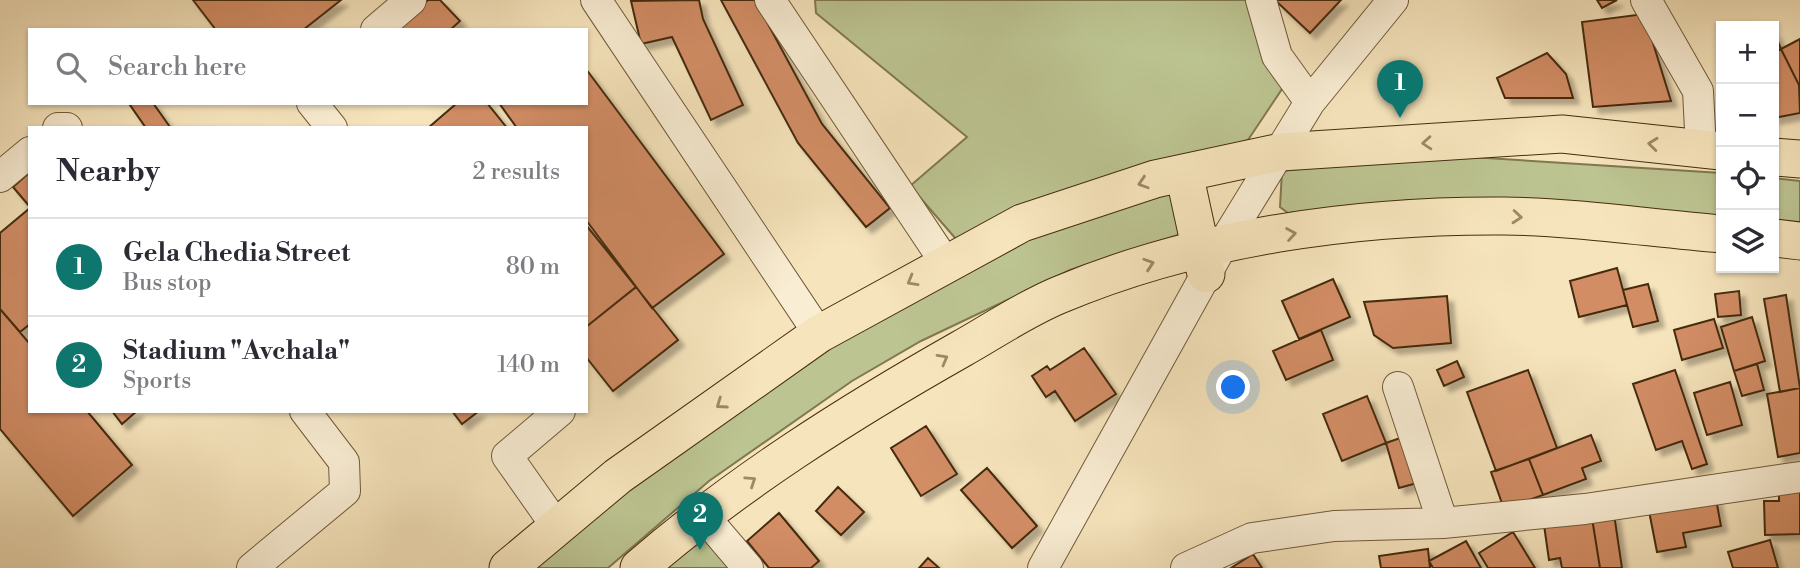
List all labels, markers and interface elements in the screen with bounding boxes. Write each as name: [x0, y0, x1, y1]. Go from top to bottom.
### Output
map controls: [1716, 21, 1779, 273]
button: +: [1716, 21, 1779, 84]
search box: [28, 28, 588, 105]
icon: search: [52, 48, 90, 86]
text: Search here: [108, 51, 247, 83]
pin: 1: [1377, 60, 1423, 118]
button: −: [1716, 84, 1779, 147]
one-way arrow: [1421, 135, 1432, 150]
one-way arrow: [1648, 137, 1659, 152]
button: locate: [1716, 147, 1779, 210]
text: Nearby: [56, 153, 160, 191]
text: 2 results: [473, 158, 560, 186]
one-way arrow: [1137, 175, 1150, 189]
one-way arrow: [1512, 209, 1523, 224]
button: layers: [1716, 210, 1779, 273]
one-way arrow: [1285, 226, 1297, 241]
text: Gela Chedia Street: [123, 237, 350, 269]
text: 1: [73, 253, 85, 281]
text: 80 m: [506, 253, 560, 281]
one-way arrow: [1142, 258, 1154, 273]
text: Bus stop: [123, 269, 211, 297]
one-way arrow: [907, 273, 919, 286]
text: Stadium "Avchala": [123, 335, 350, 367]
text: 2: [72, 351, 86, 379]
text: 140 m: [497, 351, 560, 379]
one-way arrow: [936, 354, 948, 367]
text: Sports: [123, 367, 191, 395]
your location: [1216, 370, 1250, 404]
one-way arrow: [716, 396, 729, 408]
one-way arrow: [743, 477, 756, 489]
pin: 2: [677, 492, 723, 550]

